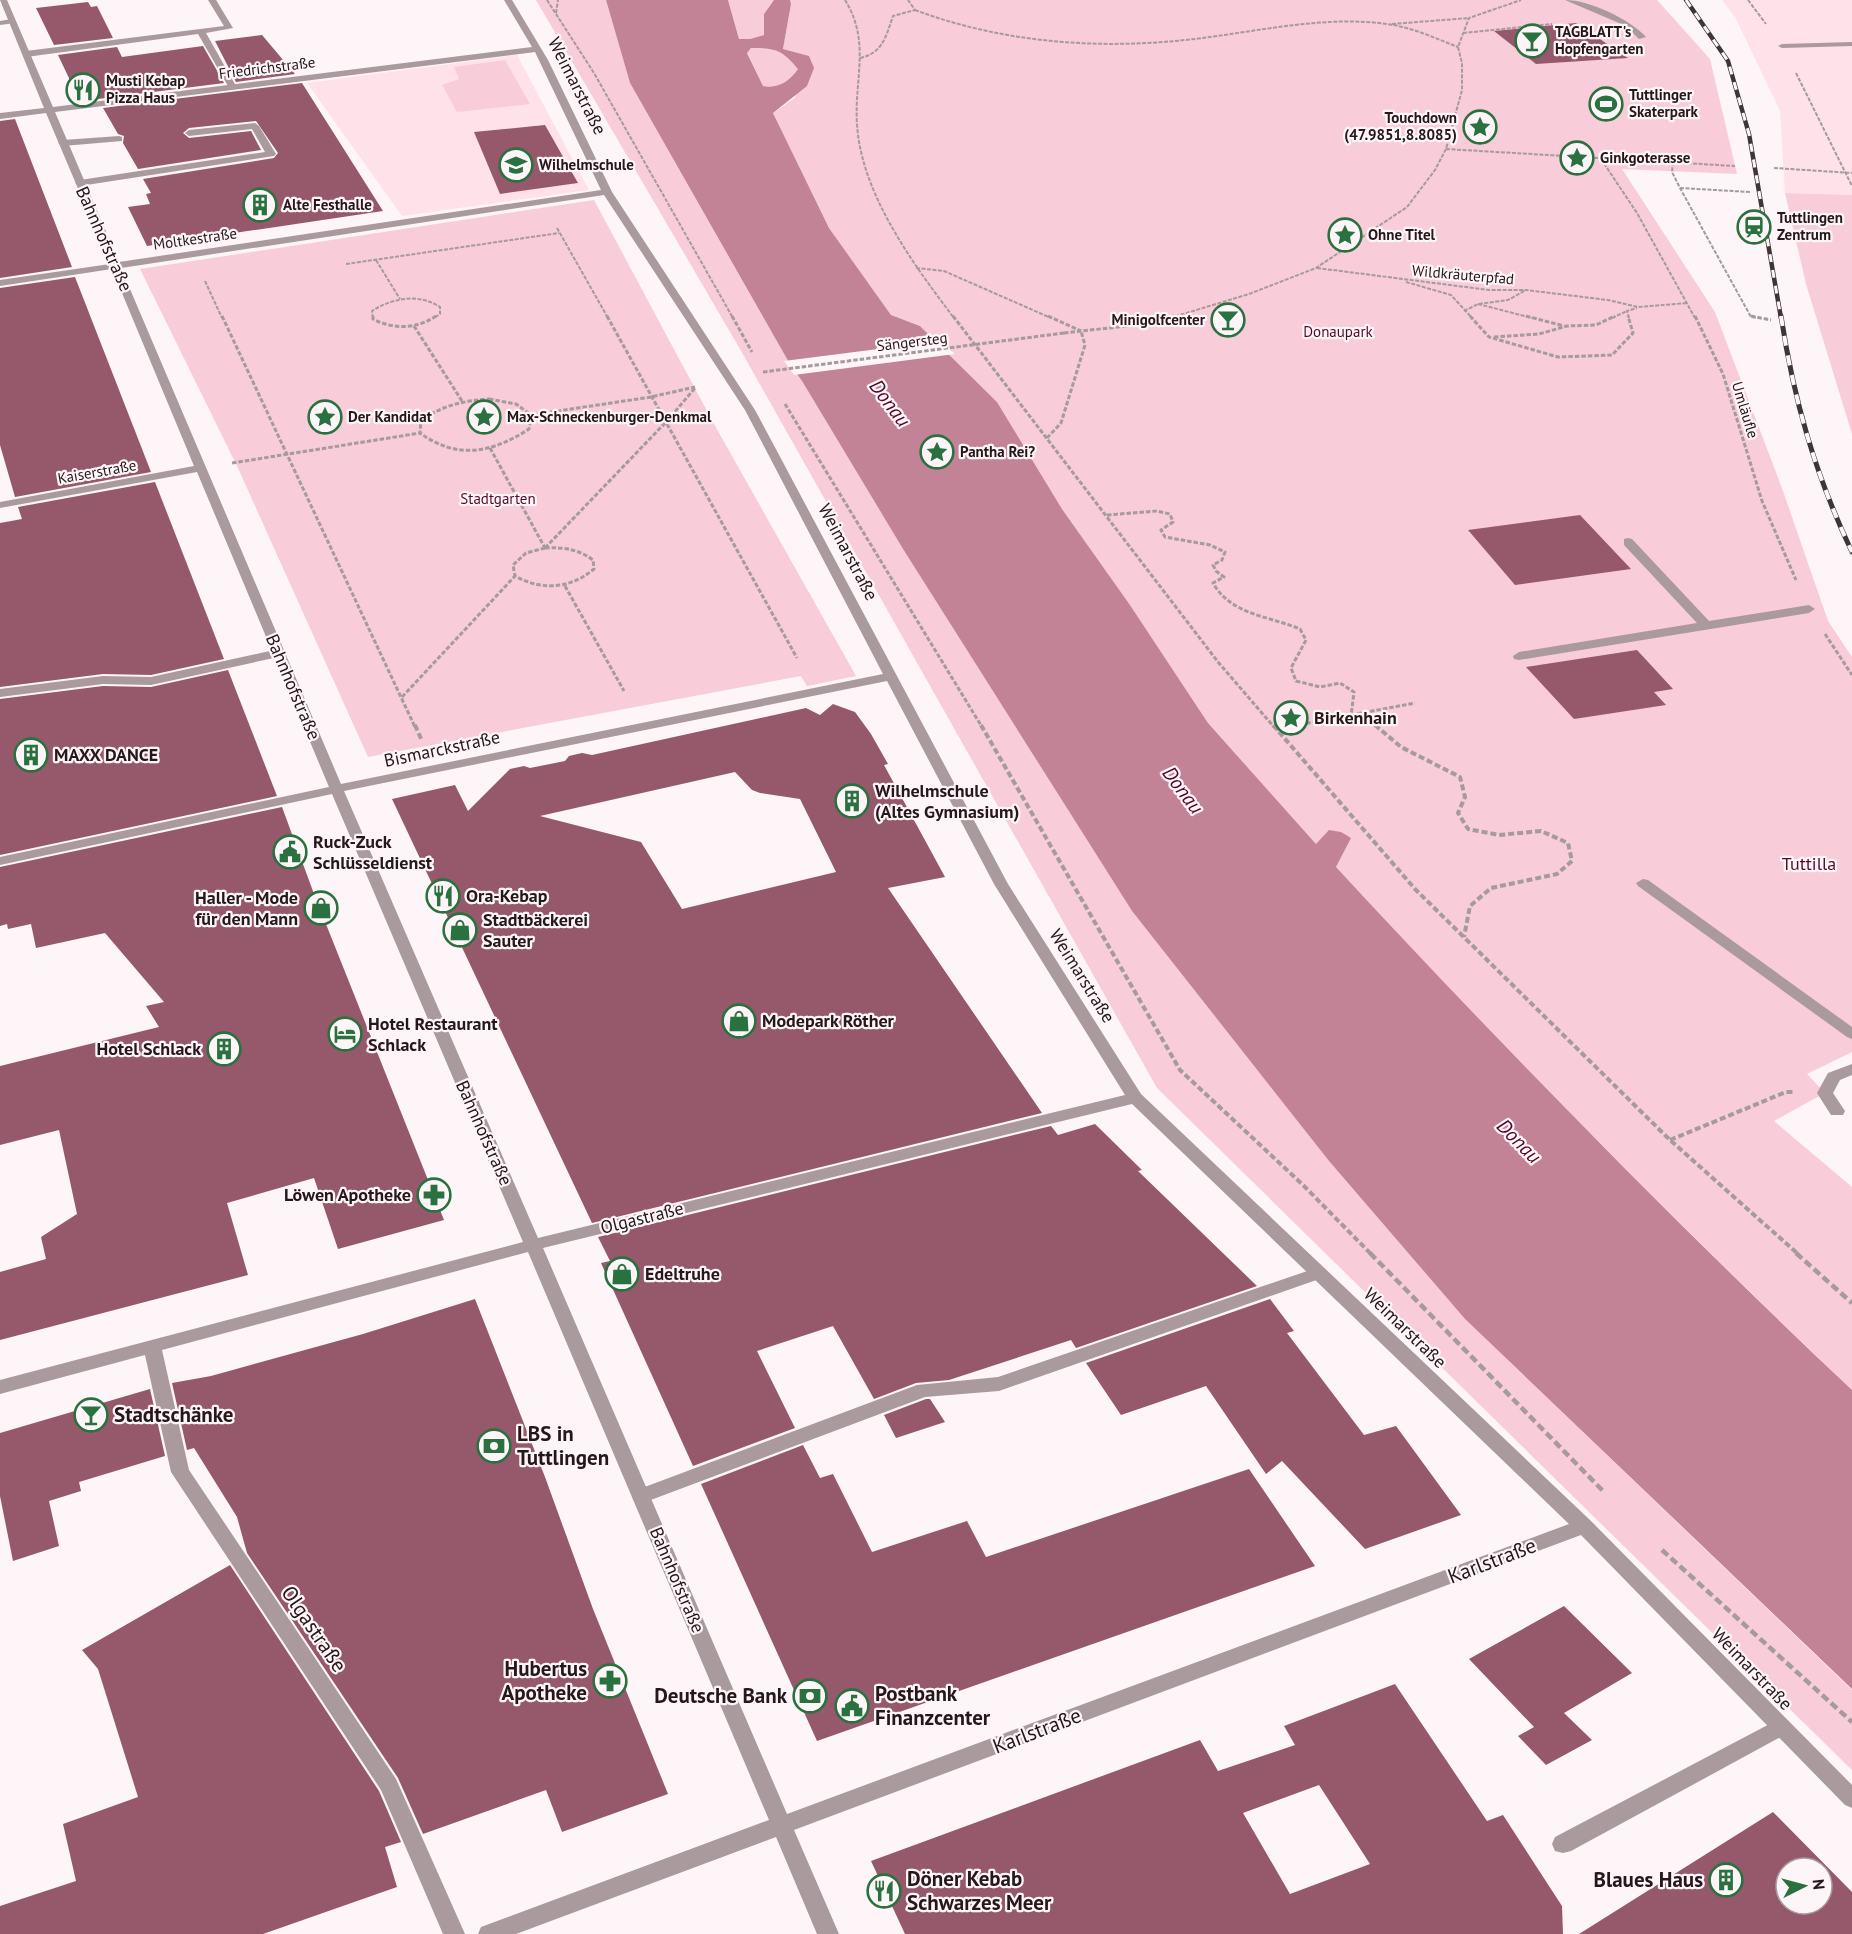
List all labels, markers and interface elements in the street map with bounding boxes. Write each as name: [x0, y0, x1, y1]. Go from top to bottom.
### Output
place label: TAGBLATT's Hopfengarten: [1555, 22, 1643, 58]
bar icon: TAGBLATT's Hopfengarten: [1514, 23, 1550, 59]
street label: Weimarstraße: [543, 33, 612, 138]
street label: Friedrichstraße: [218, 52, 316, 83]
place label: Musti Kebap Pizza Haus: [106, 71, 185, 107]
restaurant icon: Musti Kebap Pizza Haus: [65, 72, 101, 108]
place label: Tuttlinger Skaterpark: [1629, 85, 1699, 121]
sports icon: Tuttlinger Skaterpark: [1588, 86, 1624, 122]
place label: Touchdown (47.9851,8.8085): [1344, 108, 1457, 144]
place icon: Touchdown (47.9851,8.8085): [1462, 109, 1498, 145]
place icon: Ginkgoterasse: [1559, 140, 1595, 176]
school or university icon: Wilhelmschule: [498, 147, 534, 183]
place label: Ginkgoterasse: [1600, 148, 1691, 167]
place label: Wilhelmschule: [539, 155, 634, 174]
street label: Bahnhofstraße: [71, 183, 138, 295]
building icon: Alte Festhalle: [242, 187, 278, 223]
place label: Alte Festhalle: [283, 195, 372, 214]
place label: Tuttlingen Zentrum: [1777, 208, 1843, 244]
station icon: Tuttlingen Zentrum: [1736, 209, 1772, 245]
place icon: Ohne Titel: [1327, 217, 1363, 253]
street label: Moltkestraße: [152, 223, 238, 254]
place label: Ohne Titel: [1368, 225, 1436, 244]
street label: Wildkräuterpfad: [1411, 261, 1515, 288]
bar icon: Minigolfcenter: [1210, 302, 1246, 338]
place label: Minigolfcenter: [1111, 310, 1206, 329]
park label: Donaupark: [1303, 322, 1374, 341]
street label: Sängersteg: [875, 328, 948, 355]
water label: Donau: [864, 374, 916, 432]
street label: Umläufle: [1728, 379, 1763, 440]
place icon: Der Kandidat: [307, 399, 343, 435]
place icon: Max-Schneckenburger-Denkmal: [466, 399, 502, 435]
place label: Der Kandidat: [348, 407, 433, 426]
place label: Max-Schneckenburger-Denkmal: [507, 407, 712, 426]
place icon: Pantha Rei?: [919, 434, 955, 470]
place label: Pantha Rei?: [960, 442, 1035, 461]
street label: Kaiserstraße: [56, 455, 138, 488]
park label: Stadtgarten: [460, 489, 536, 508]
street label: Weimarstraße: [813, 499, 884, 604]
street label: Bahnhofstraße: [261, 630, 326, 743]
place icon: Birkenhain: [1273, 700, 1309, 736]
place label: Birkenhain: [1314, 706, 1397, 729]
street label: Bismarckstraße: [382, 725, 502, 772]
building icon: MAXX DANCE: [13, 737, 49, 773]
place label: MAXX DANCE: [54, 743, 158, 766]
water label: Donau: [1157, 761, 1209, 819]
place label: Wilhelmschule (Altes Gymnasium): [875, 779, 1019, 823]
building icon: Wilhelmschule (Altes Gymnasium): [834, 783, 870, 819]
place label: Ruck-Zuck Schlüsseldienst: [313, 830, 433, 874]
public building icon: Ruck-Zuck Schlüsseldienst: [272, 834, 308, 870]
park label: Tuttilla: [1782, 852, 1836, 875]
restaurant icon: Ora-Kebap: [425, 878, 461, 914]
place label: Ora-Kebap: [466, 884, 548, 907]
place label: Haller - Mode für den Mann: [195, 886, 298, 930]
shop icon: Haller - Mode für den Mann: [303, 890, 339, 926]
place label: Stadtbäckerei Sauter: [483, 908, 588, 952]
shop icon: Stadtbäckerei Sauter: [442, 912, 478, 948]
street label: Weimarstraße: [1045, 925, 1120, 1027]
shop icon: Modepark Röther: [721, 1003, 757, 1039]
place label: Modepark Röther: [762, 1009, 895, 1032]
place label: Hotel Restaurant Schlack: [368, 1012, 498, 1056]
hotel icon: Hotel Restaurant Schlack: [327, 1016, 363, 1052]
building icon: Hotel Schlack: [206, 1031, 242, 1067]
place label: Hotel Schlack: [96, 1037, 201, 1060]
street label: Bahnhofstraße: [451, 1077, 518, 1189]
water label: Donau: [1491, 1113, 1547, 1169]
pharmacy icon: Löwen Apotheke: [416, 1177, 452, 1213]
place label: Löwen Apotheke: [284, 1183, 411, 1206]
street label: Olgastraße: [598, 1196, 686, 1239]
shop icon: Edeltruhe: [604, 1256, 640, 1292]
place label: Edeltruhe: [645, 1262, 720, 1285]
street label: Weimarstraße: [1359, 1282, 1452, 1373]
bar icon: Stadtschänke: [73, 1397, 109, 1433]
place label: Stadtschänke: [114, 1401, 234, 1428]
place label: LBS in Tuttlingen: [517, 1420, 609, 1471]
bank icon: LBS in Tuttlingen: [476, 1428, 512, 1464]
street label: Bahnhofstraße: [645, 1523, 710, 1636]
street label: Karlstraße: [1444, 1531, 1540, 1590]
street label: Olgastraße: [276, 1580, 353, 1677]
street label: Weimarstraße: [1707, 1622, 1798, 1715]
place label: Hubertus Apotheke: [502, 1655, 587, 1706]
pharmacy icon: Hubertus Apotheke: [592, 1663, 628, 1699]
bank icon: Deutsche Bank: [792, 1678, 828, 1714]
place label: Postbank Finanzcenter: [875, 1680, 991, 1731]
place label: Deutsche Bank: [654, 1682, 788, 1709]
public building icon: Postbank Finanzcenter: [834, 1688, 870, 1724]
street label: Karlstraße: [989, 1701, 1085, 1760]
north arrow: [1774, 1856, 1834, 1916]
building icon: Blaues Haus: [1708, 1862, 1744, 1898]
place label: Döner Kebab Schwarzes Meer: [907, 1865, 1052, 1916]
place label: Blaues Haus: [1594, 1866, 1703, 1893]
restaurant icon: Döner Kebab Schwarzes Meer: [866, 1873, 902, 1909]
text: N: [1808, 1878, 1829, 1891]

